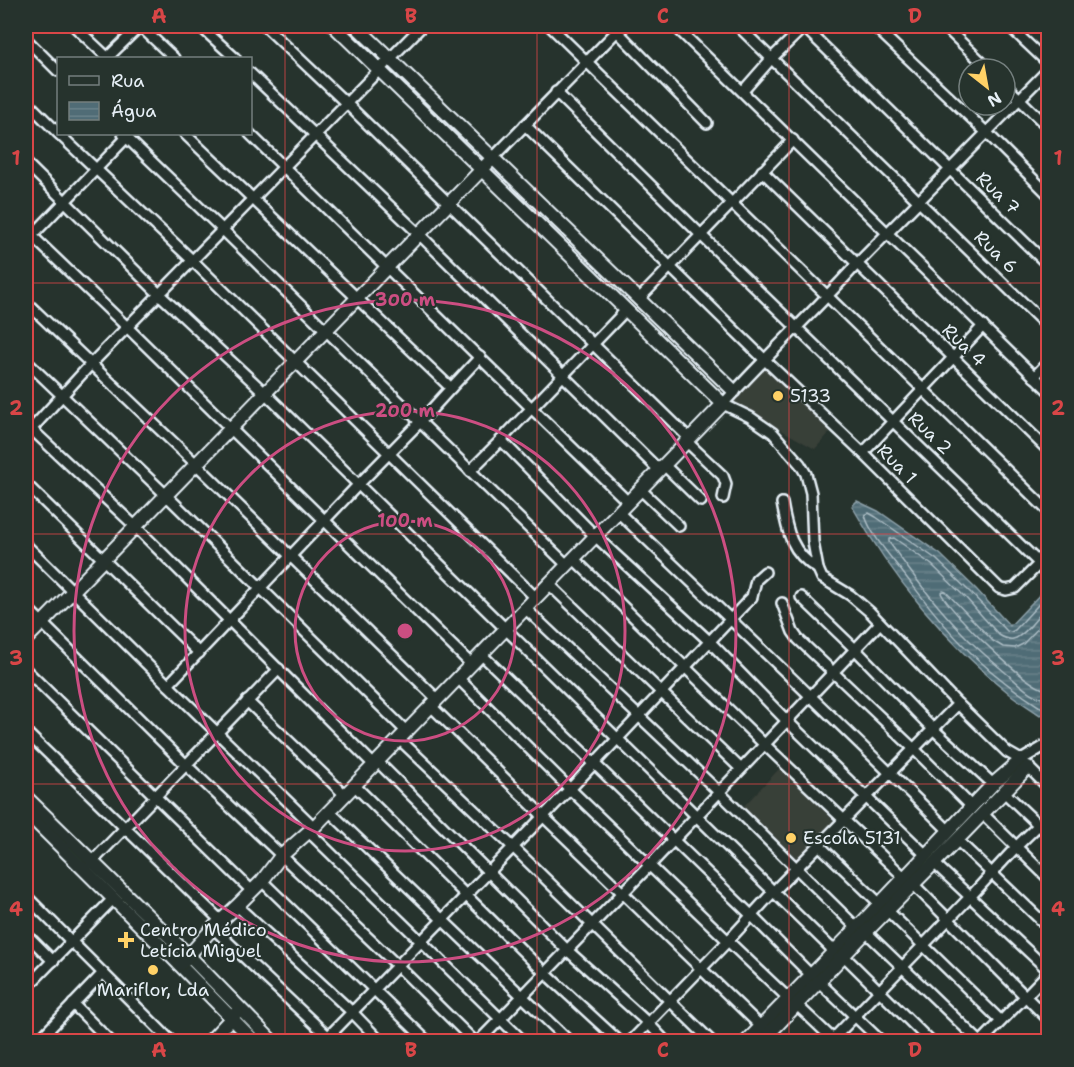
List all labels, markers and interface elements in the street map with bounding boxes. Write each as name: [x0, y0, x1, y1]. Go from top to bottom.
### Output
text: A: [151, 3, 167, 29]
text: B: [405, 3, 417, 29]
text: C: [657, 3, 669, 29]
text: D: [908, 3, 922, 29]
legend: [57, 57, 252, 135]
north arrow: [957, 57, 1017, 117]
text: Rua: [111, 69, 144, 93]
text: N: [984, 87, 1005, 112]
text: Água: [111, 99, 156, 123]
text: 1: [11, 145, 21, 171]
text: 1: [1053, 145, 1063, 171]
street label: Rua 7: [971, 166, 1025, 220]
street label: Rua 6: [969, 225, 1023, 279]
text: 300 m: [375, 288, 436, 312]
street label: Rua 4: [937, 318, 991, 372]
place label: 5133: [790, 384, 831, 408]
marker: 5133: [771, 389, 785, 403]
text: 2: [9, 395, 23, 421]
text: 2: [1051, 395, 1065, 421]
text: 200 m: [375, 399, 436, 423]
street label: Rua 2: [903, 406, 957, 460]
street label: Rua 1: [872, 439, 922, 489]
text: 100 m: [377, 509, 433, 533]
centre of rings: [395, 621, 415, 641]
text: 3: [9, 645, 23, 671]
text: 3: [1051, 645, 1065, 671]
place label: Escola 5131: [803, 826, 901, 850]
marker: Escola 5131: [784, 831, 798, 845]
text: 4: [9, 896, 23, 922]
text: 4: [1051, 896, 1065, 922]
place label: Centro Médico Letícia Miguel: [140, 918, 267, 963]
marker: Centro Médico Letícia Miguel: [117, 931, 135, 949]
marker: Mariflor, Lda: [146, 963, 160, 977]
place label: Mariflor, Lda: [97, 978, 209, 1002]
text: A: [151, 1037, 167, 1063]
text: B: [405, 1037, 417, 1063]
text: C: [657, 1037, 669, 1063]
text: D: [908, 1037, 922, 1063]

